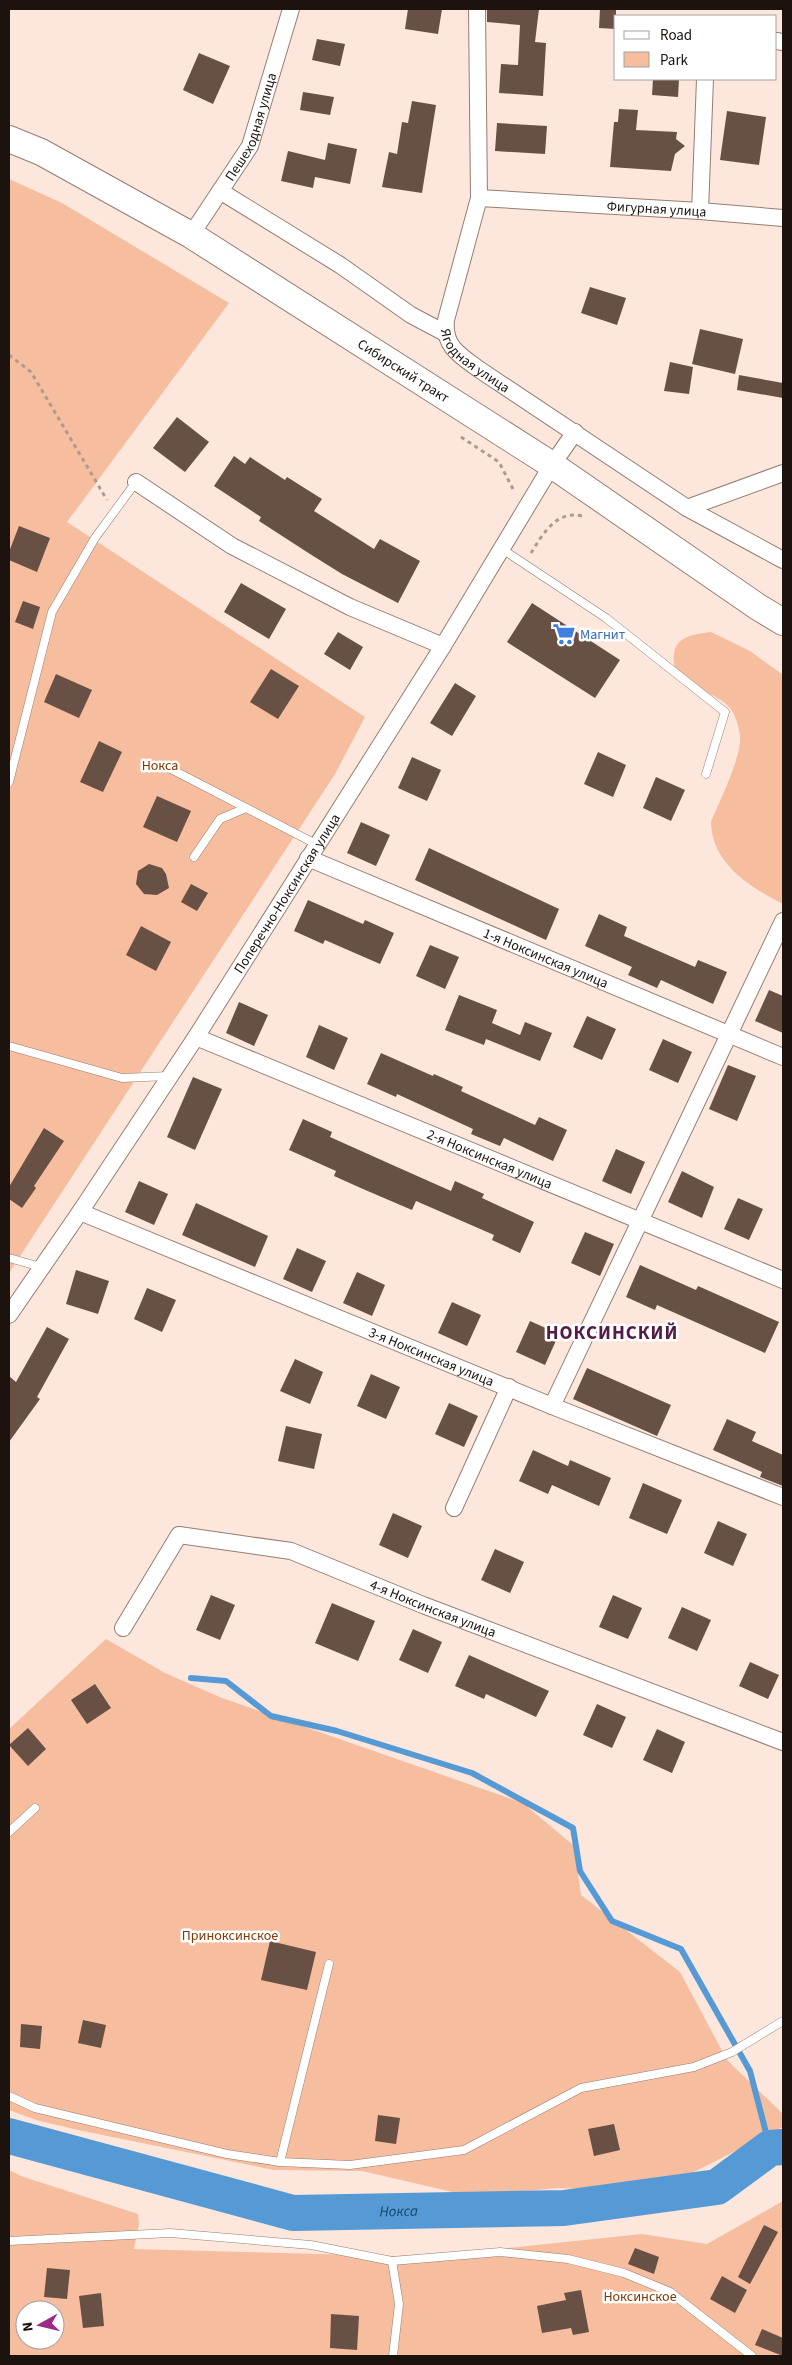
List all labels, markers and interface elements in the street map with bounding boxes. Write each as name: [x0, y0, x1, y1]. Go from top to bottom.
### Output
legend: [614, 15, 777, 80]
text: Road: [660, 25, 692, 46]
text: Park: [660, 50, 689, 71]
street label: Пешеходная улица: [220, 70, 282, 185]
street label: Фигурная улица: [606, 197, 707, 223]
street label: Ягодная улица: [435, 327, 513, 398]
street label: Сибирский тракт: [353, 334, 453, 408]
supermarket icon: Магнит: [551, 621, 577, 647]
place label: Магнит: [580, 625, 626, 645]
park label: Нокса: [142, 756, 178, 776]
street label: Поперечно-Ноксинская улица: [230, 810, 346, 978]
street label: 1-я Ноксинская улица: [480, 924, 611, 994]
street label: 2-я Ноксинская улица: [424, 1125, 555, 1194]
district label: НОКСИНСКИЙ: [546, 1320, 678, 1347]
street label: 3-я Ноксинская улица: [365, 1323, 497, 1392]
street label: 4-я Ноксинская улица: [367, 1575, 499, 1643]
park label: Приноксинское: [182, 1926, 278, 1946]
water label: Нокса: [379, 2201, 418, 2222]
park label: Ноксинское: [603, 2287, 677, 2307]
north arrow: [15, 2300, 65, 2350]
text: N: [18, 2321, 39, 2333]

